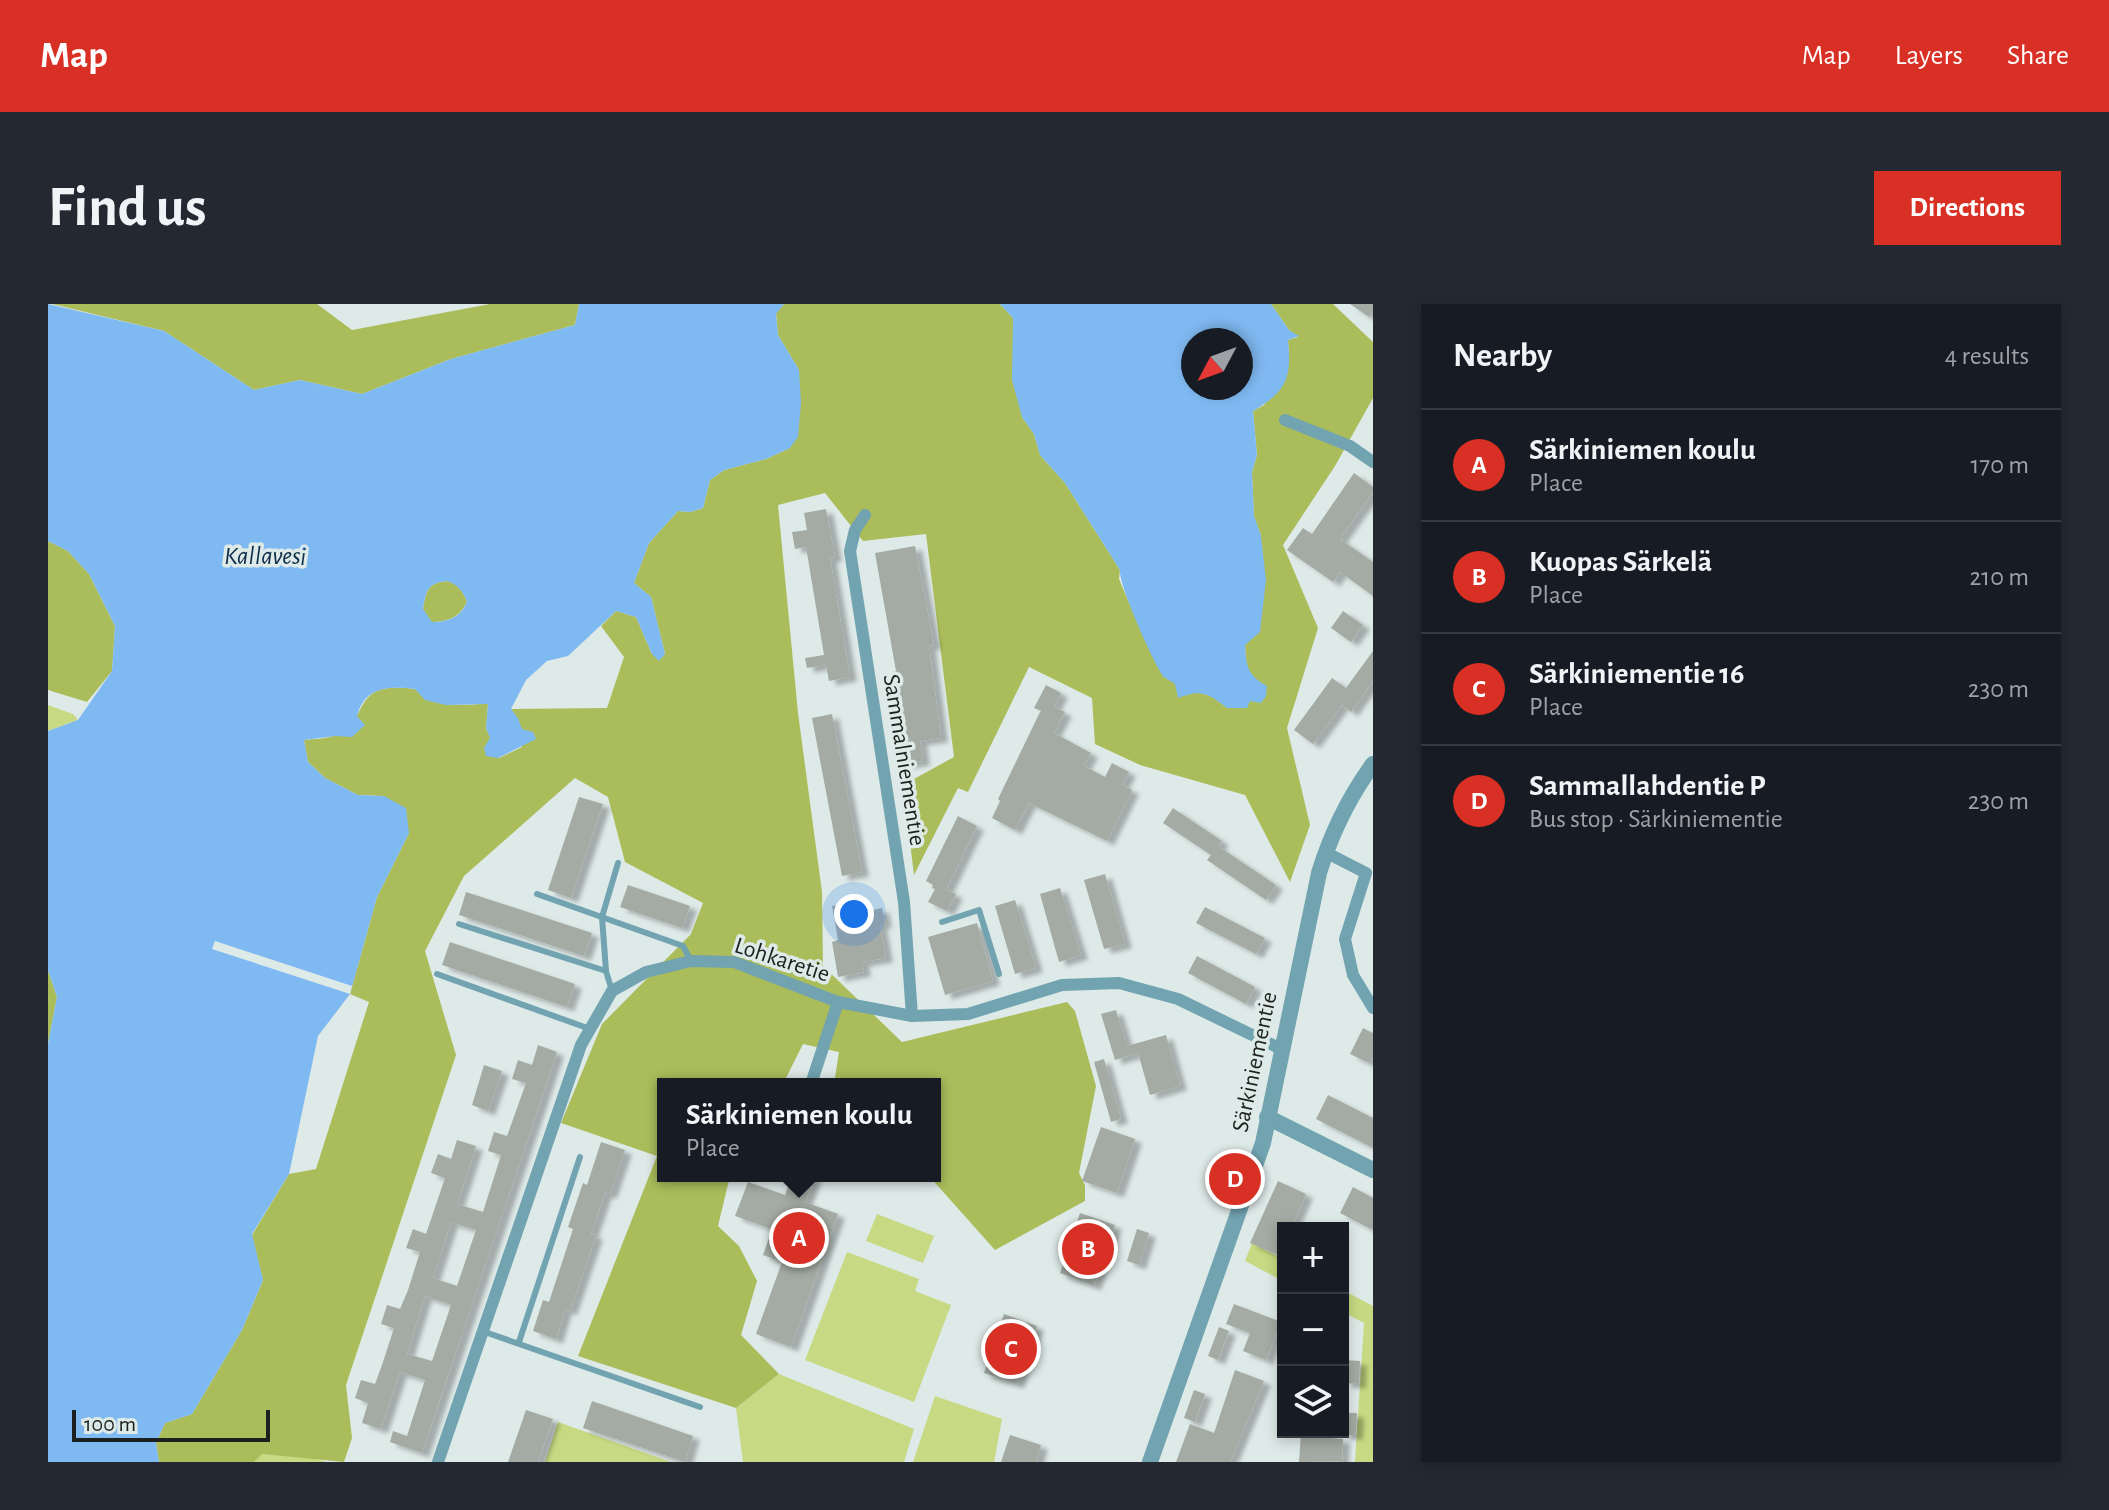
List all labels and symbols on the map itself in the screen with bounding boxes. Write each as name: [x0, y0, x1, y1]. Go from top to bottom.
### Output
north arrow: [1181, 328, 1253, 400]
water label: Kallavesi: [224, 543, 306, 569]
street label: Sammalniementie: [879, 673, 929, 847]
your location: [834, 894, 874, 934]
street label: Lohkaretie: [731, 933, 833, 987]
street label: Särkiniementie: [1228, 990, 1282, 1134]
pin: D: [1209, 1149, 1261, 1209]
pin: A: [773, 1208, 825, 1268]
pin: B: [1062, 1219, 1114, 1279]
pin: C: [985, 1319, 1037, 1379]
scale bar: [72, 1406, 270, 1442]

